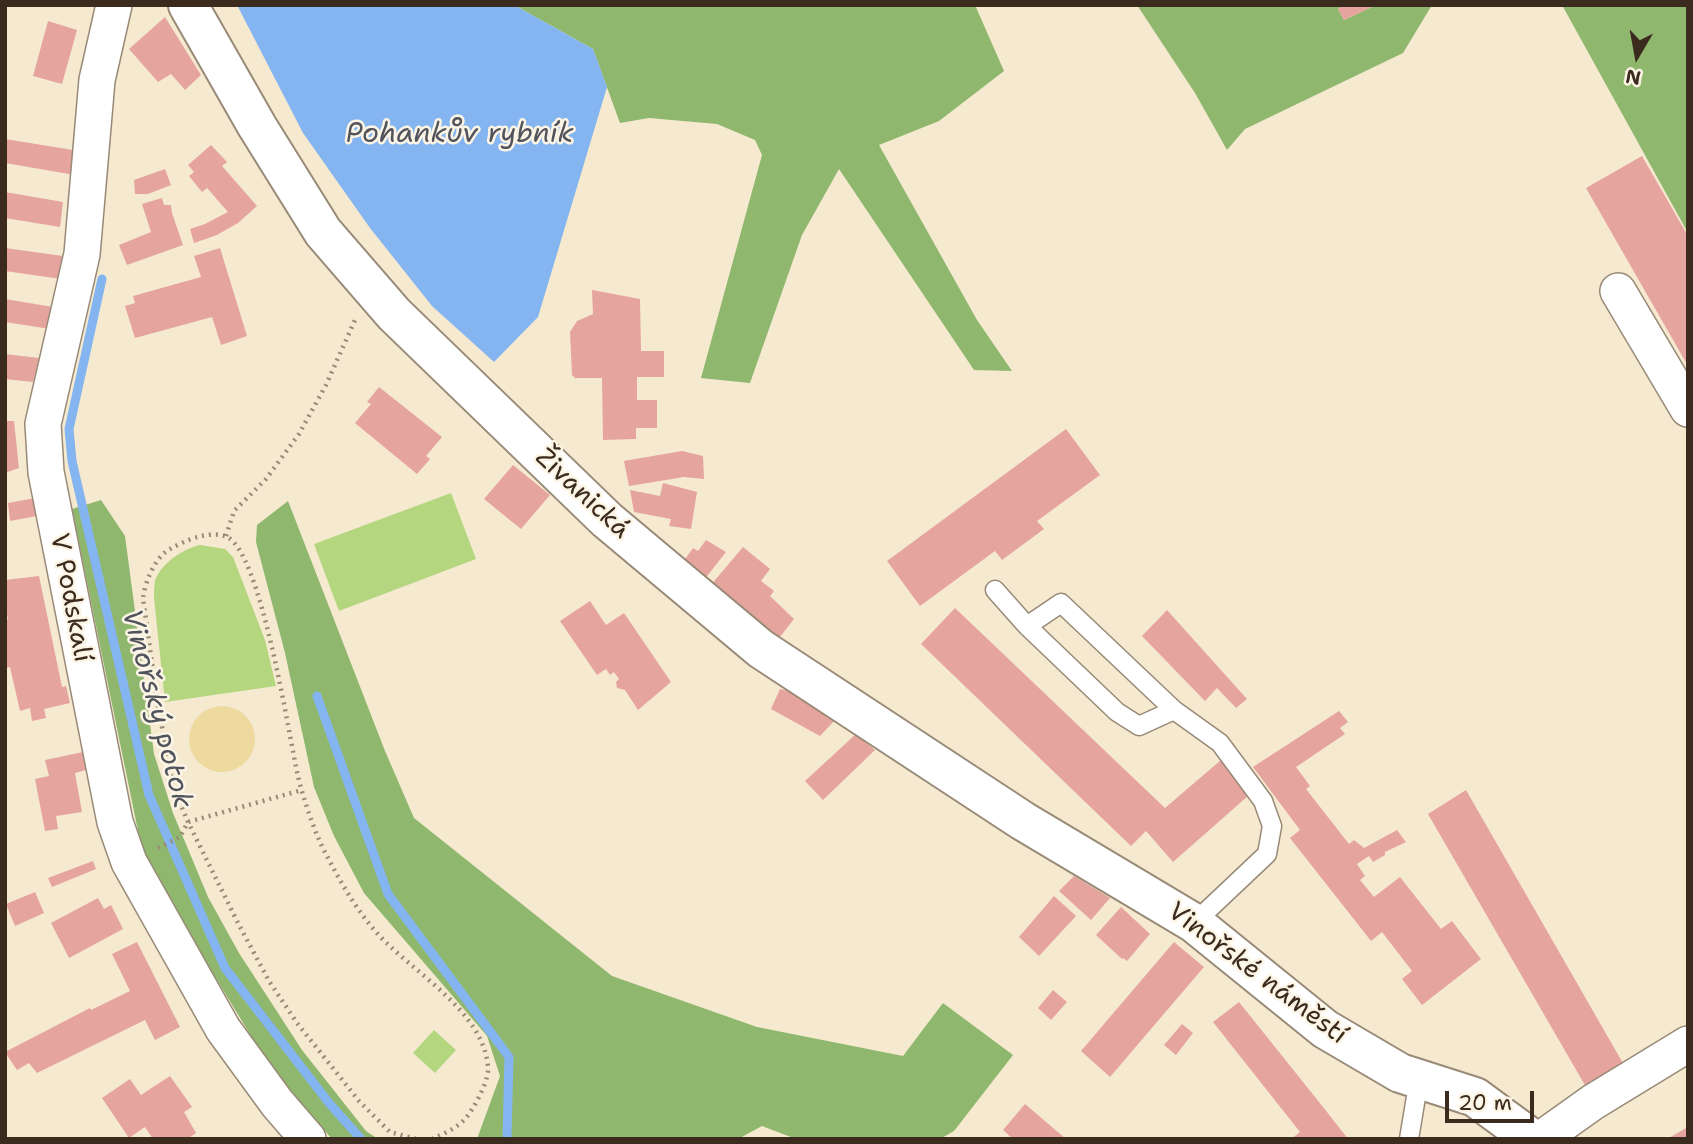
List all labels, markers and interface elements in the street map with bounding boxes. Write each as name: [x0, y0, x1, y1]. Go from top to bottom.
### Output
north arrow: [1602, 21, 1672, 91]
text: N: [1624, 64, 1643, 91]
water label: Pohankův rybník: [346, 118, 574, 152]
street label: Živanická: [528, 442, 636, 546]
street label: V Podskalí: [42, 531, 98, 665]
water label: Vinořský potok: [113, 606, 199, 812]
street label: Vinořské náměstí: [1161, 896, 1353, 1052]
scale bar: [1448, 1078, 1537, 1122]
text: 20 m: [1458, 1089, 1512, 1117]

